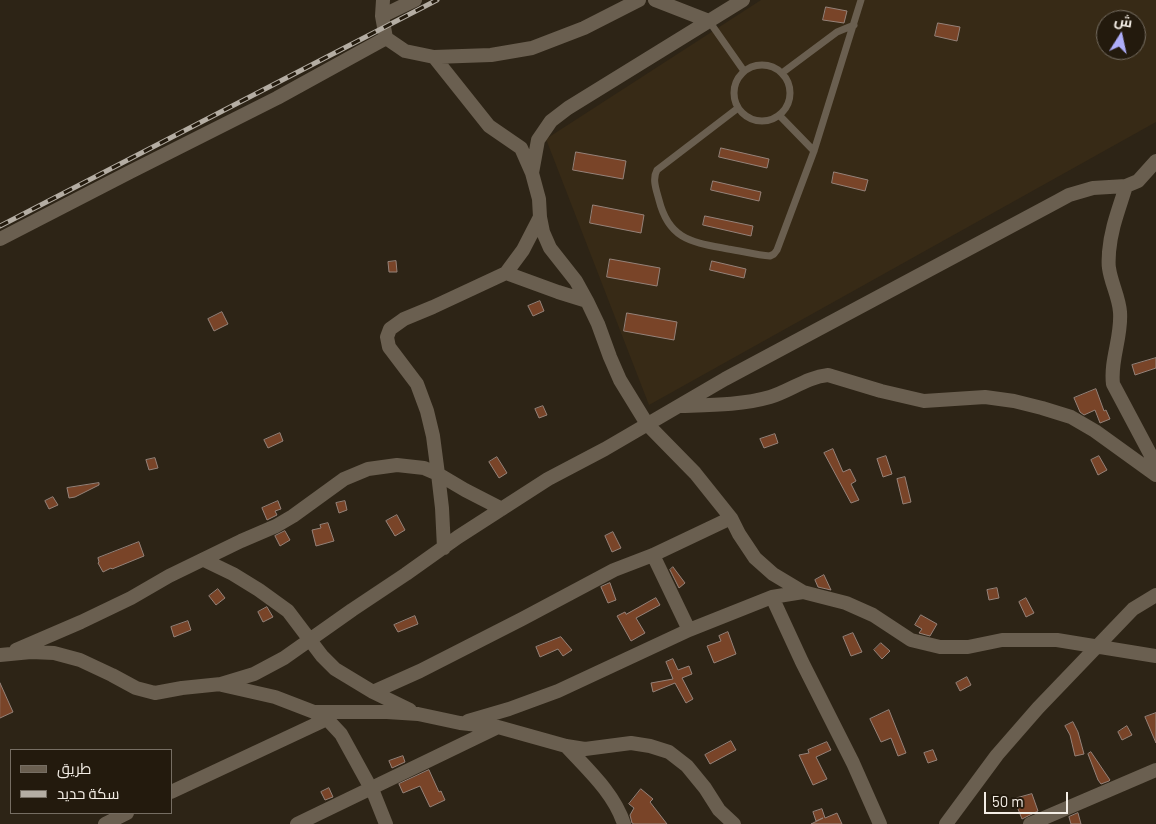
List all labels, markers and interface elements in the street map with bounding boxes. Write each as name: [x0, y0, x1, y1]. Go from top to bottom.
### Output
north arrow: [1096, 10, 1146, 60]
text: ش: [1113, 11, 1134, 31]
legend: [10, 749, 172, 814]
text: طريق: [57, 759, 91, 777]
scale bar: [986, 782, 1070, 814]
text: سكة حديد: [57, 784, 119, 802]
text: 50 m: [992, 792, 1024, 810]

